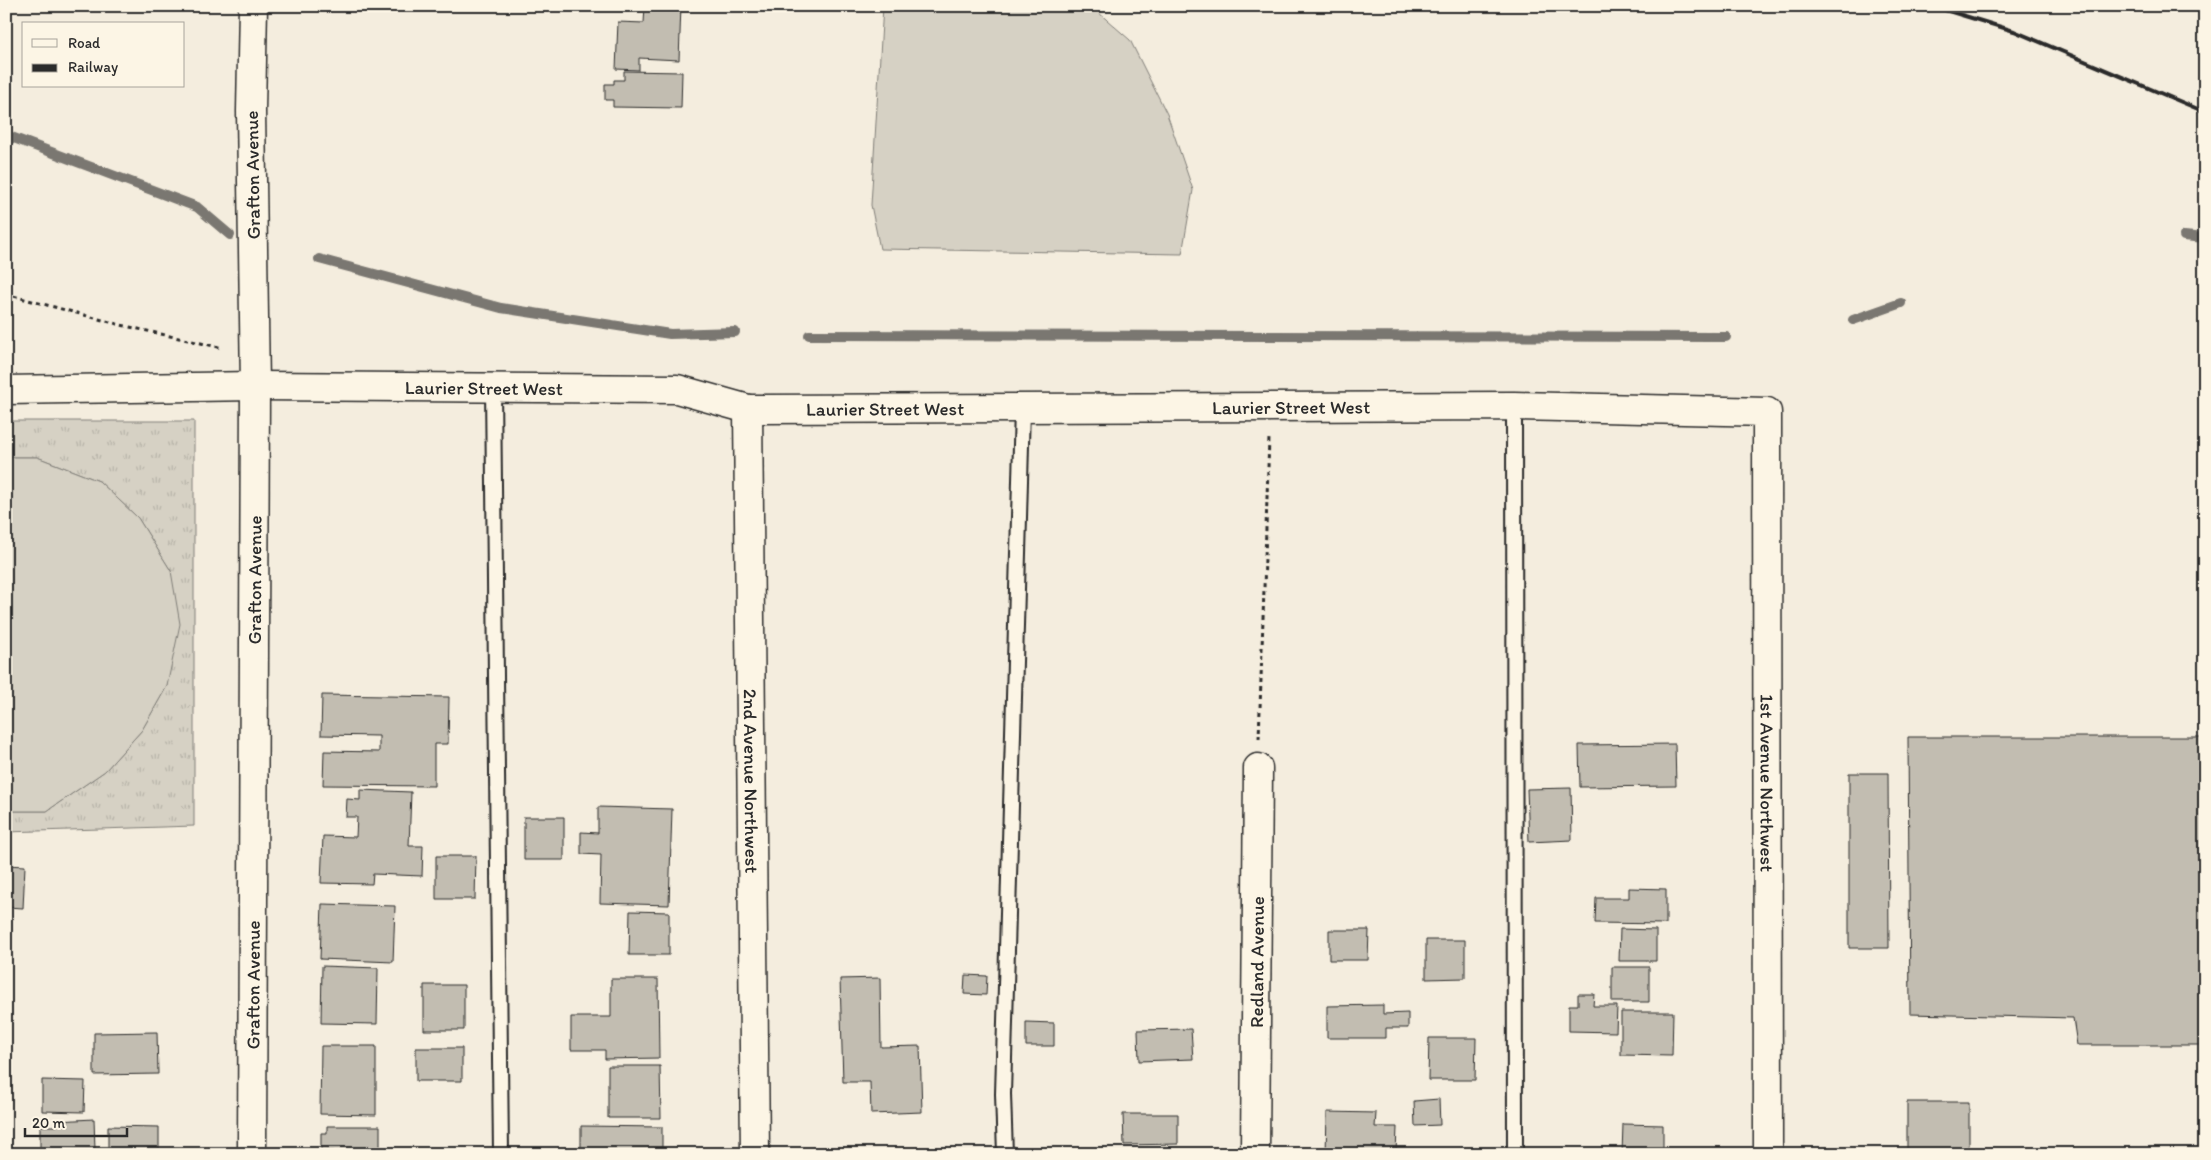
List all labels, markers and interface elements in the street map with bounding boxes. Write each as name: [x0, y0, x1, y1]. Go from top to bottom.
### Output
legend: [22, 22, 185, 88]
text: Road: [68, 34, 101, 52]
text: Railway: [68, 58, 118, 76]
street label: Grafton Avenue: [240, 110, 265, 240]
street label: Laurier Street West: [405, 376, 563, 400]
street label: Laurier Street West: [1212, 396, 1370, 419]
street label: Laurier Street West: [806, 397, 964, 421]
street label: Grafton Avenue: [243, 515, 266, 645]
street label: 2nd Avenue Northwest: [739, 689, 763, 873]
street label: 1st Avenue Northwest: [1755, 694, 1779, 872]
street label: Redland Avenue: [1245, 896, 1269, 1028]
street label: Grafton Avenue: [241, 920, 265, 1050]
scale bar: [25, 1105, 128, 1137]
text: 20 m: [32, 1114, 66, 1132]

